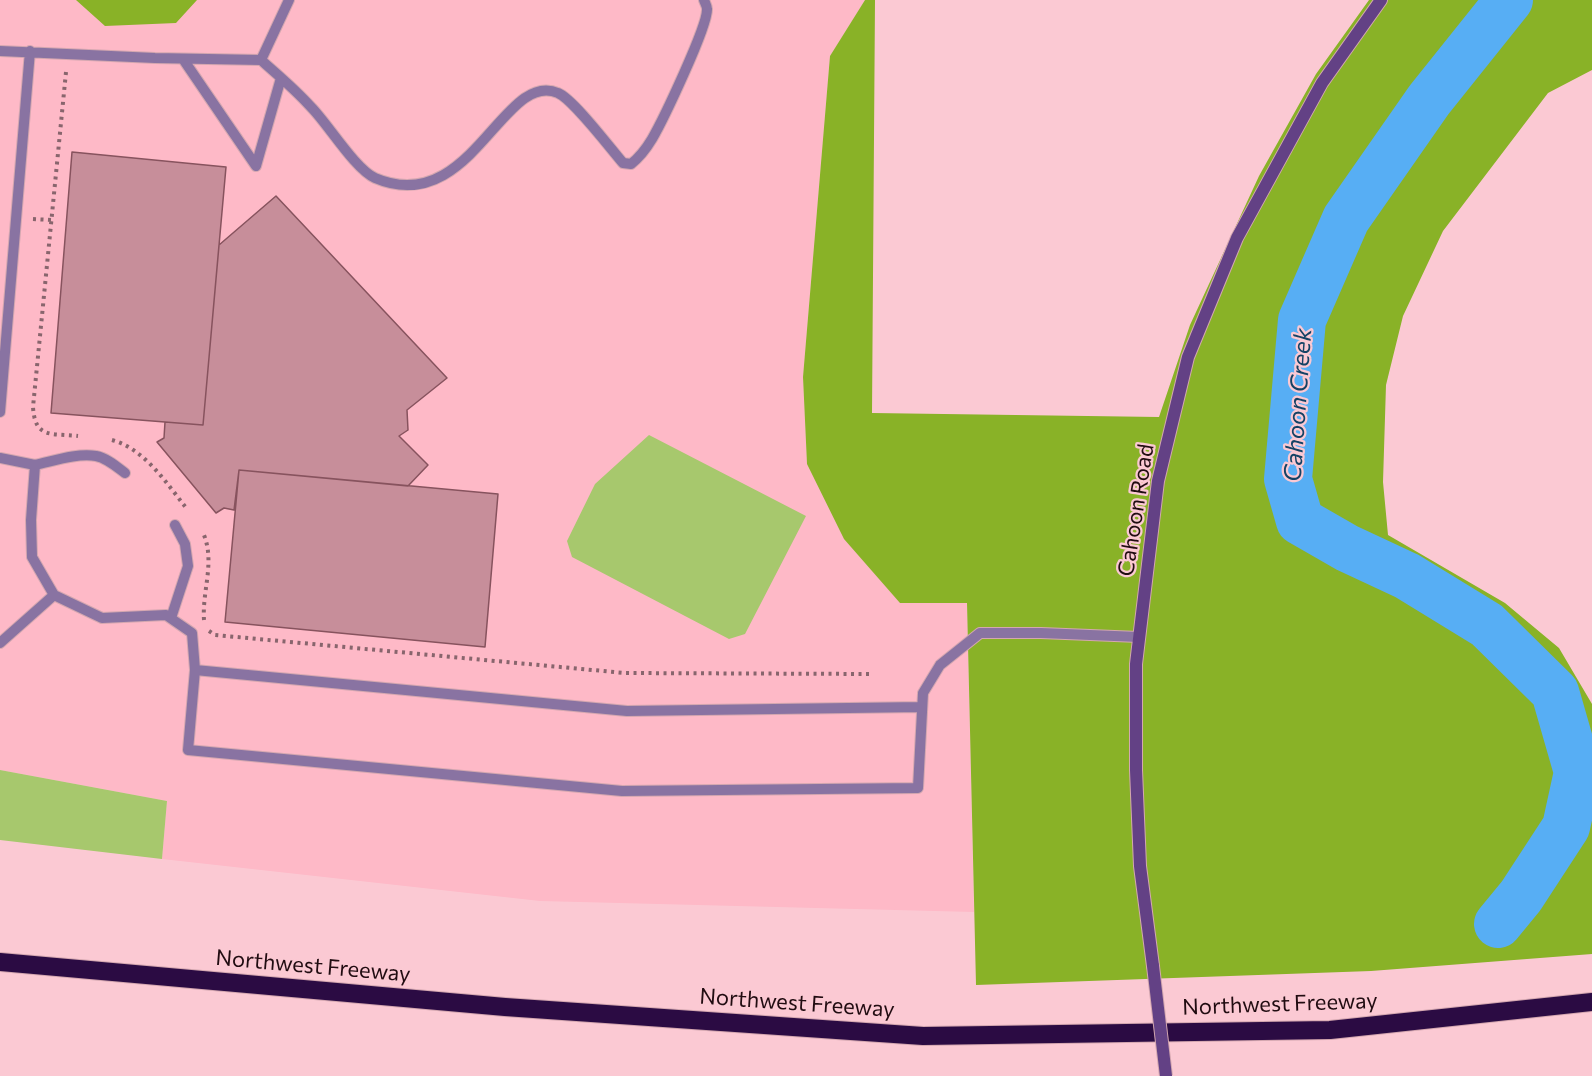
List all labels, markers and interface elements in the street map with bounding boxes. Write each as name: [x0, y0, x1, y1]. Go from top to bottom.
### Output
water label: Cahoon Creek: [1278, 327, 1318, 483]
street label: Cahoon Road: [1113, 442, 1159, 578]
street label: Northwest Freeway: [214, 944, 412, 988]
street label: Northwest Freeway: [699, 983, 895, 1023]
street label: Northwest Freeway: [1182, 987, 1378, 1021]

